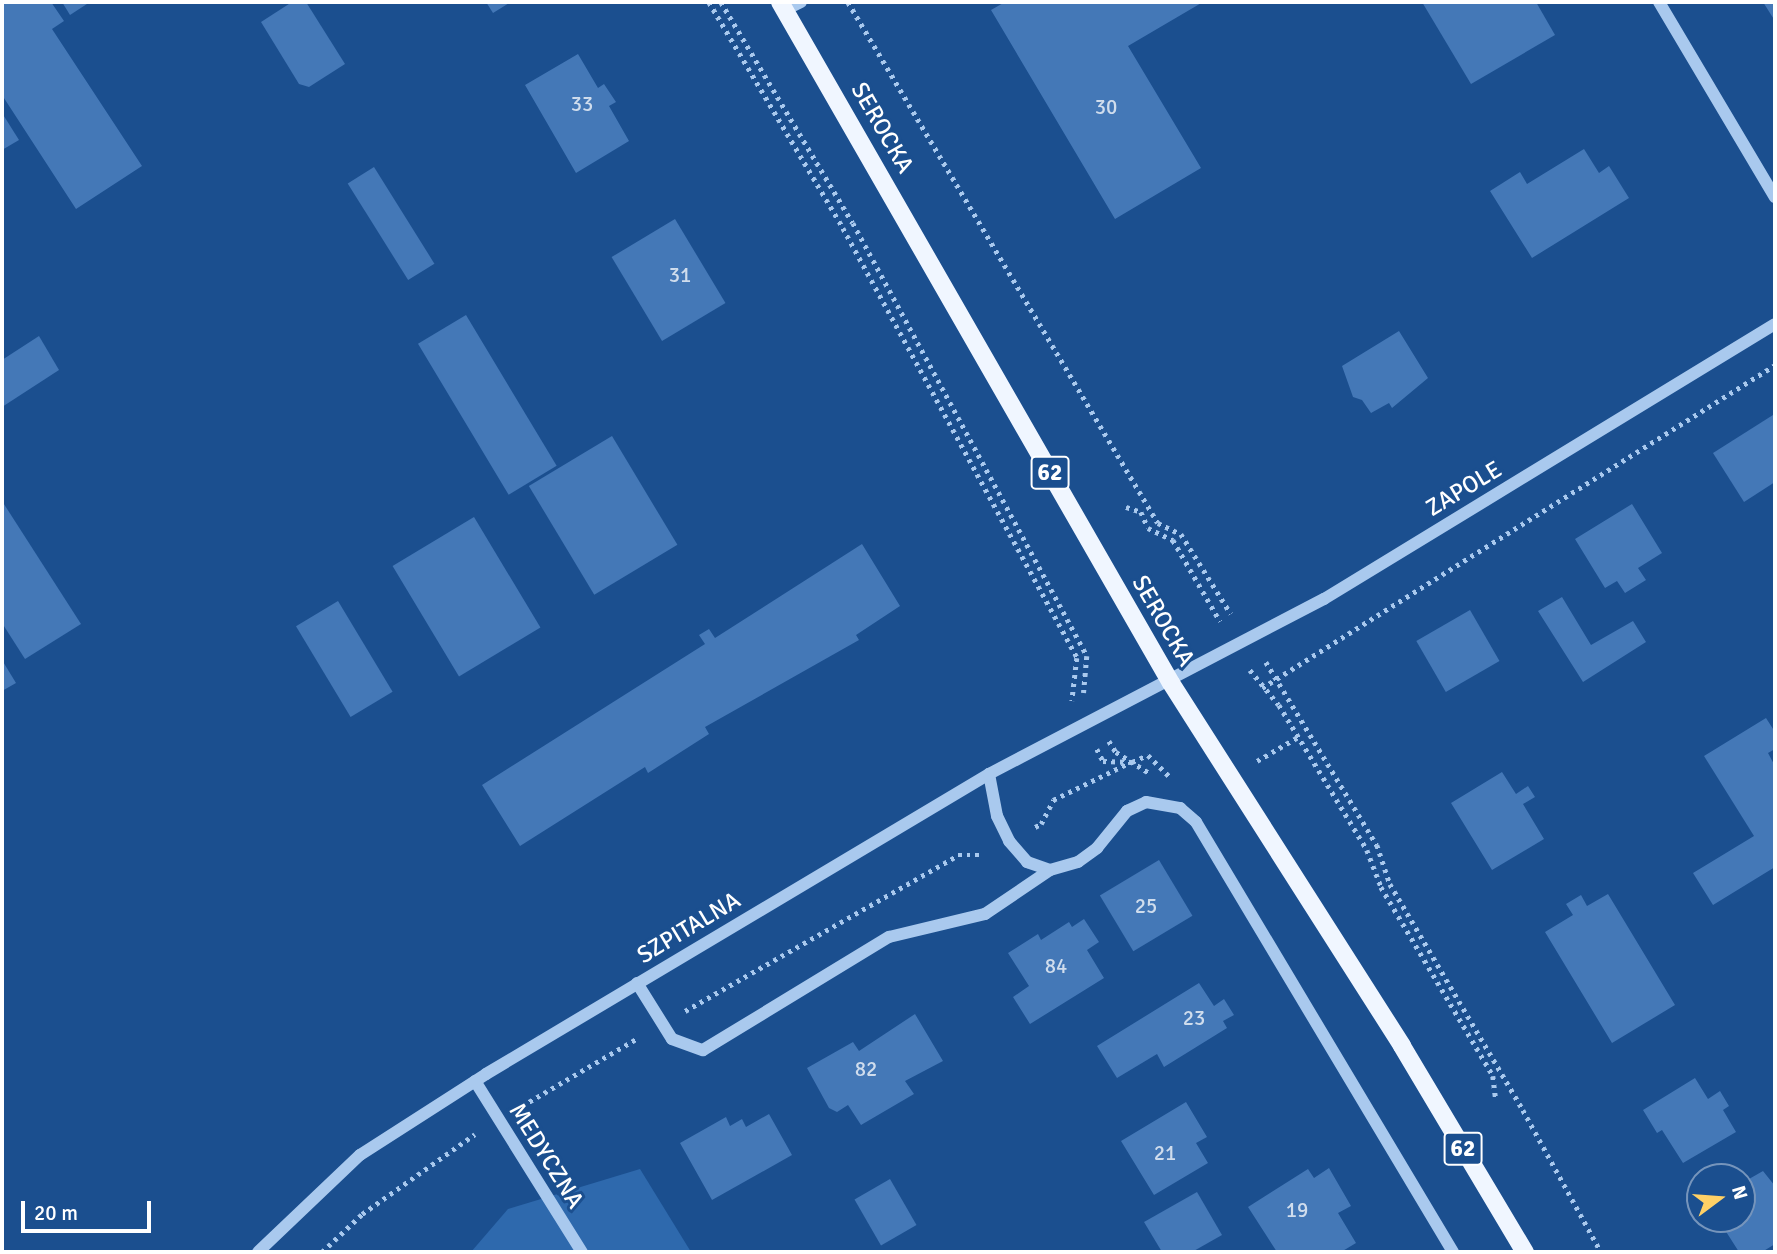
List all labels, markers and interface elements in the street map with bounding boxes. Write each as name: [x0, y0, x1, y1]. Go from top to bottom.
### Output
street label: SEROCKA: [844, 77, 920, 179]
house number: 33: [571, 91, 593, 117]
house number: 30: [1095, 94, 1117, 120]
house number: 31: [669, 262, 691, 288]
road number: 62: [1029, 453, 1071, 492]
street label: ZAPOLE: [1421, 455, 1507, 523]
street label: SEROCKA: [1125, 570, 1201, 672]
street label: SZPITALNA: [632, 886, 746, 970]
house number: 25: [1135, 893, 1157, 919]
house number: 84: [1045, 953, 1067, 979]
house number: 23: [1183, 1005, 1205, 1031]
house number: 82: [855, 1056, 877, 1082]
street label: MEDYCZNA: [502, 1098, 590, 1214]
road number: 62: [1442, 1130, 1484, 1168]
house number: 21: [1154, 1140, 1176, 1166]
north arrow: [1686, 1163, 1756, 1233]
text: N: [1726, 1183, 1753, 1202]
scale bar: [24, 1188, 154, 1232]
house number: 19: [1286, 1197, 1308, 1223]
text: 20 m: [34, 1200, 78, 1226]

